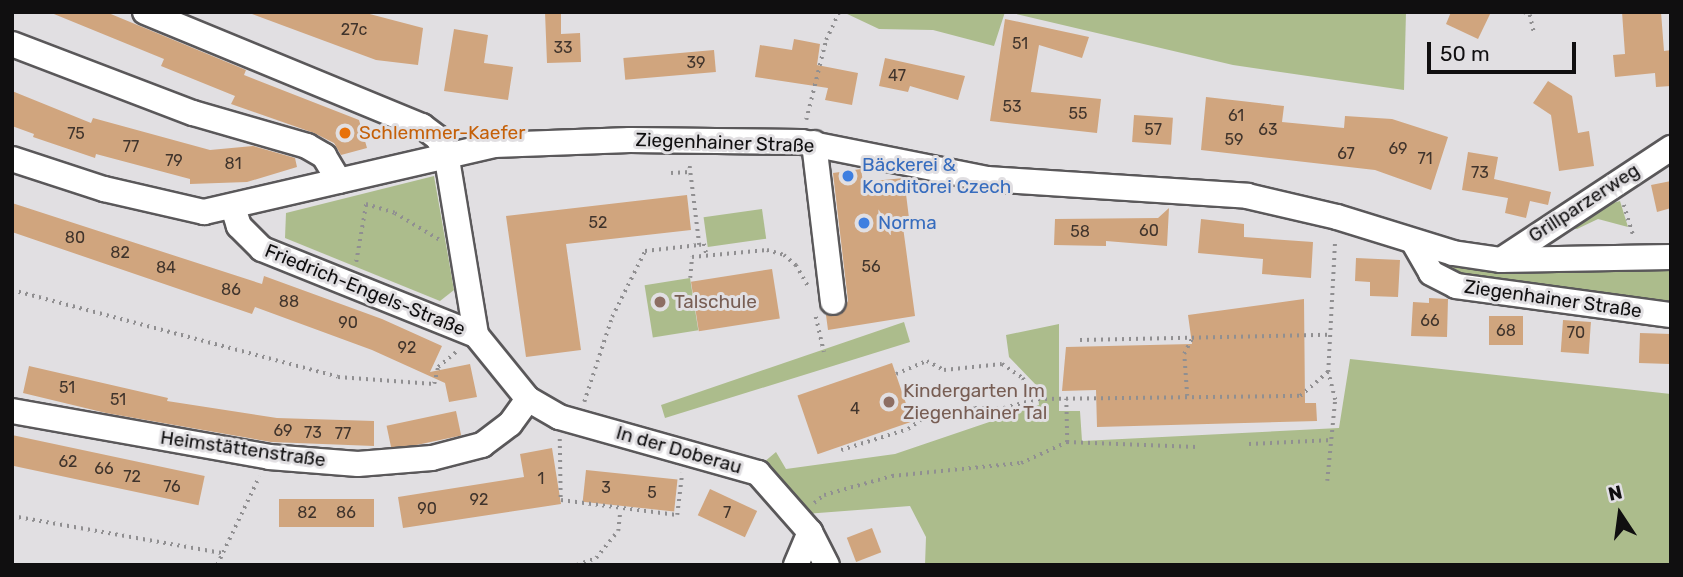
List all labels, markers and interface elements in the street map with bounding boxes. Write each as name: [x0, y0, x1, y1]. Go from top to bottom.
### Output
house number: 27c: [341, 20, 367, 40]
scale bar: [1431, 28, 1580, 72]
house number: 51: [1012, 34, 1028, 54]
house number: 33: [553, 38, 573, 58]
text: 50 m: [1440, 41, 1490, 66]
house number: 39: [686, 53, 706, 73]
house number: 47: [888, 66, 906, 86]
house number: 53: [1002, 97, 1022, 117]
house number: 55: [1068, 104, 1088, 124]
house number: 61: [1228, 106, 1244, 126]
house number: 57: [1144, 120, 1162, 140]
house number: 63: [1258, 120, 1278, 140]
place label: Schlemmer-Kaefer: [359, 122, 525, 144]
house number: 75: [67, 124, 85, 144]
marker: Schlemmer-Kaefer: [337, 125, 353, 141]
street label: Ziegenhainer Straße: [635, 128, 815, 158]
house number: 59: [1225, 130, 1243, 150]
house number: 77: [123, 137, 139, 157]
house number: 69: [1388, 139, 1408, 159]
house number: 67: [1337, 144, 1355, 164]
house number: 71: [1417, 149, 1433, 169]
house number: 79: [165, 151, 183, 171]
house number: 81: [224, 154, 242, 174]
place label: Bäckerei & Konditorei Czech: [862, 154, 1011, 198]
street label: Grillparzerweg: [1524, 159, 1644, 247]
house number: 73: [1471, 163, 1489, 183]
marker: Bäckerei & Konditorei Czech: [840, 168, 856, 184]
place label: Norma: [878, 212, 937, 234]
house number: 52: [589, 213, 607, 233]
marker: Norma: [856, 215, 872, 231]
house number: 60: [1139, 221, 1159, 241]
house number: 58: [1070, 222, 1090, 242]
house number: 80: [65, 228, 85, 248]
street label: Friedrich-Engels-Straße: [261, 239, 469, 341]
house number: 82: [110, 243, 130, 263]
house number: 56: [861, 257, 881, 277]
house number: 84: [156, 258, 176, 278]
street label: Ziegenhainer Straße: [1463, 275, 1643, 323]
house number: 86: [221, 280, 241, 300]
place label: Talschule: [674, 291, 757, 313]
house number: 88: [279, 292, 299, 312]
marker: Talschule: [652, 294, 668, 310]
house number: 66: [1420, 311, 1440, 331]
house number: 90: [338, 313, 358, 333]
house number: 68: [1496, 321, 1516, 341]
house number: 70: [1567, 323, 1585, 343]
house number: 92: [398, 338, 416, 358]
house number: 51: [59, 378, 75, 398]
place label: Kindergarten Im Ziegenhainer Tal: [903, 380, 1048, 424]
house number: 51: [110, 390, 126, 410]
marker: Kindergarten Im Ziegenhainer Tal: [881, 394, 897, 410]
house number: 4: [850, 399, 860, 419]
house number: 69: [273, 421, 293, 441]
street label: In der Doberau: [613, 421, 745, 479]
house number: 73: [304, 423, 322, 443]
house number: 77: [335, 424, 351, 444]
street label: Heimstättenstraße: [159, 426, 327, 472]
house number: 62: [58, 452, 78, 472]
house number: 66: [94, 459, 114, 479]
house number: 72: [123, 467, 141, 487]
house number: 1: [538, 469, 544, 489]
house number: 76: [163, 477, 181, 497]
house number: 3: [601, 478, 611, 498]
north arrow: [1585, 479, 1655, 549]
text: N: [1606, 480, 1624, 506]
house number: 5: [647, 483, 657, 503]
house number: 92: [470, 490, 488, 510]
house number: 90: [417, 499, 437, 519]
house number: 82: [297, 503, 317, 523]
house number: 86: [336, 503, 356, 523]
house number: 7: [723, 503, 731, 523]

